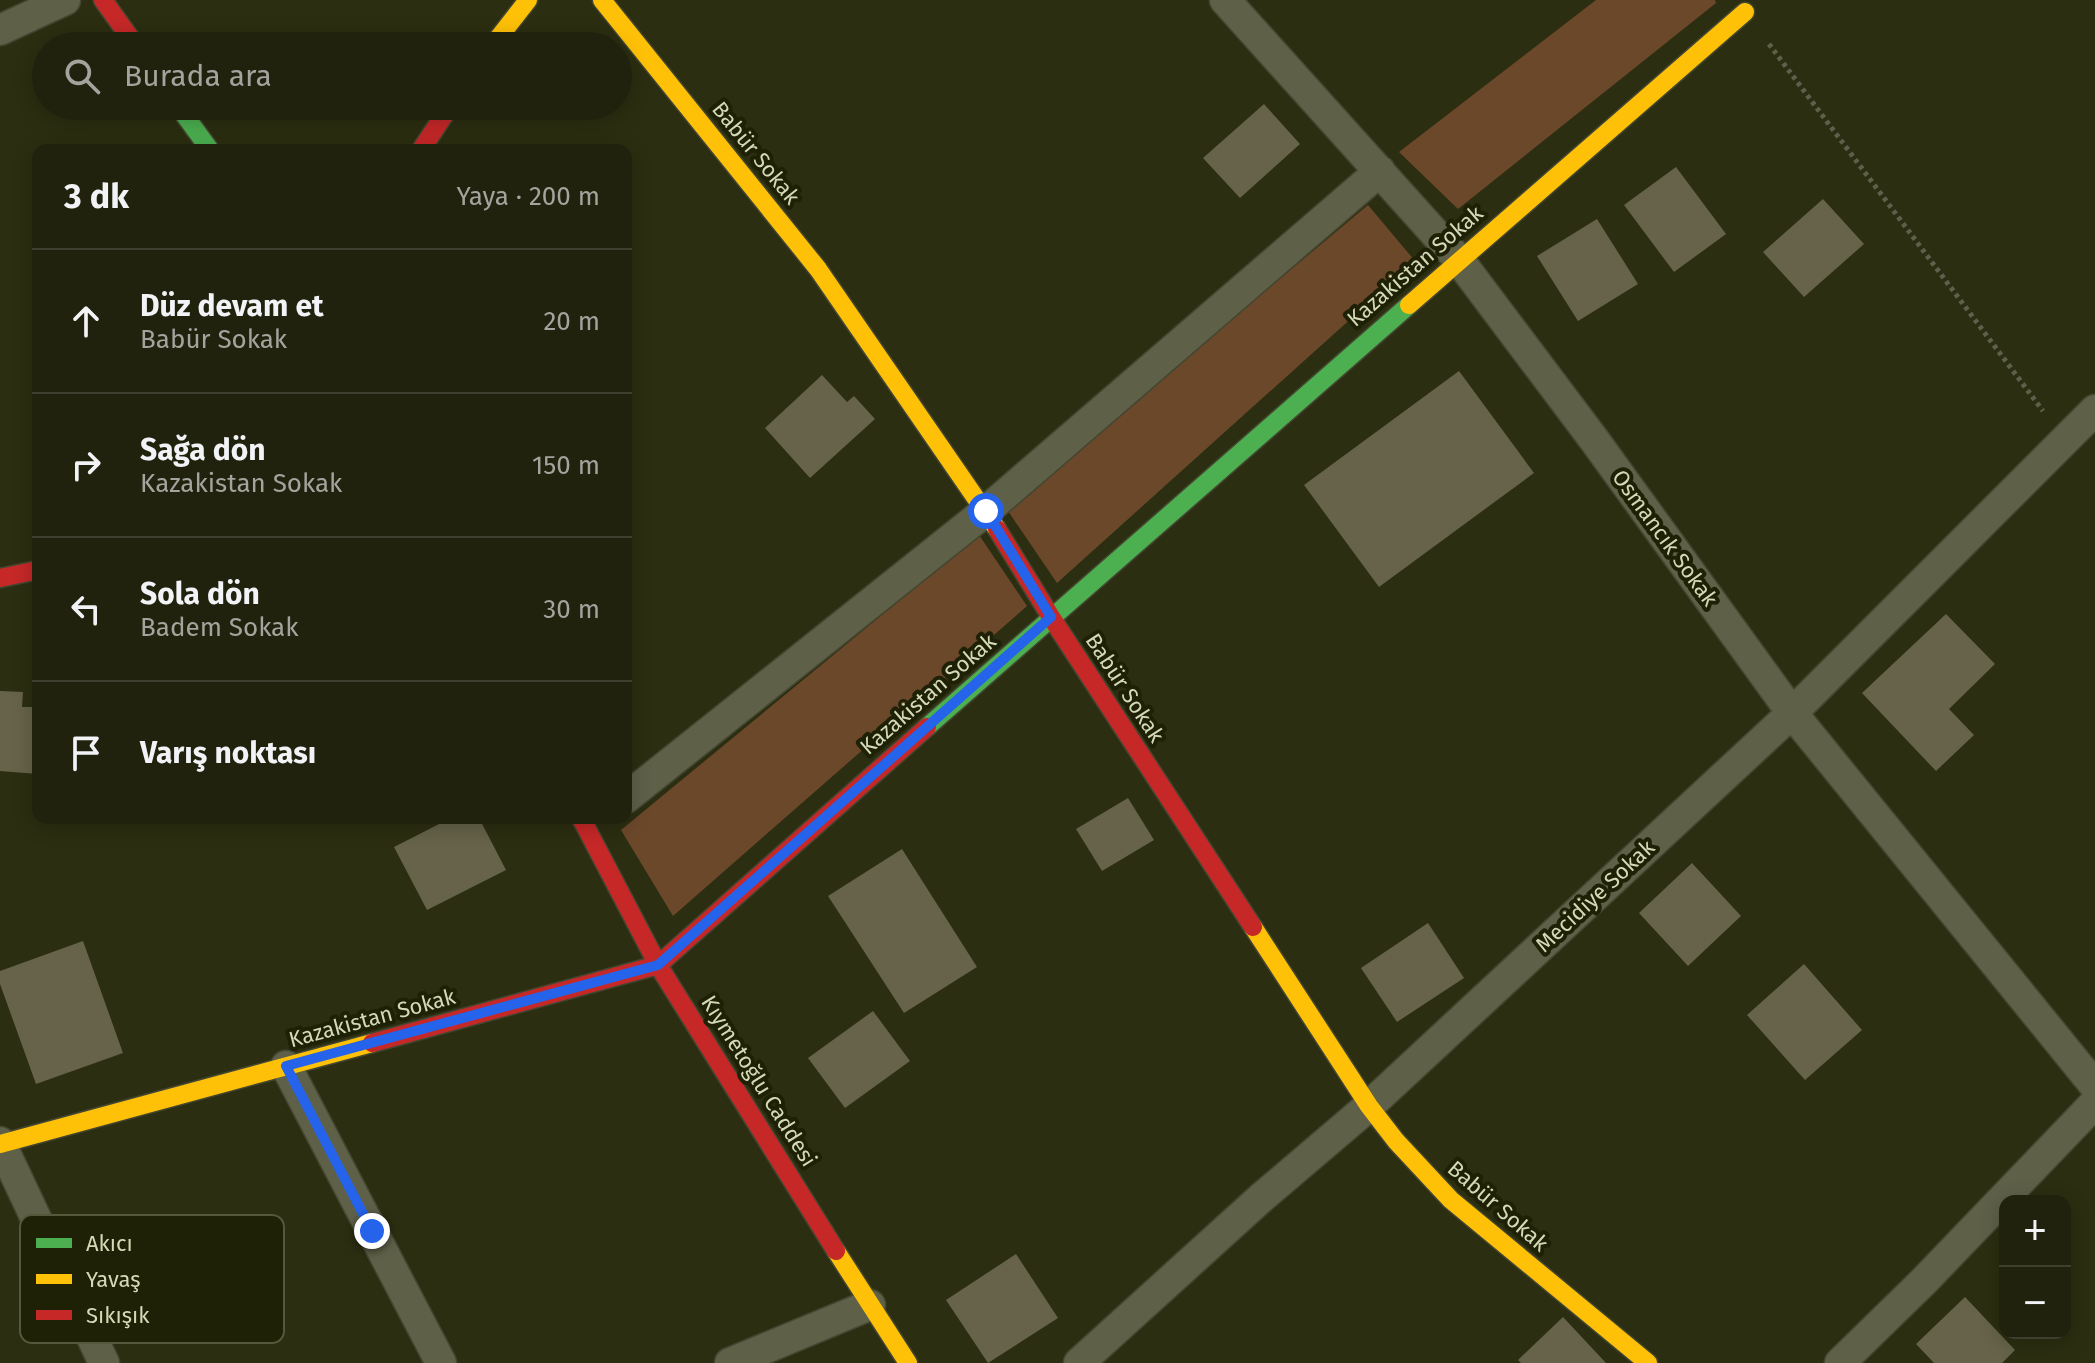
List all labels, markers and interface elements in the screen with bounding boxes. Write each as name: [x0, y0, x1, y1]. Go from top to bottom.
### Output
search box: [32, 32, 632, 120]
icon: search: [60, 54, 104, 98]
text: Burada ara: [124, 58, 272, 94]
street label: Babür Sokak: [706, 96, 806, 210]
text: 3 dk: [64, 176, 129, 217]
text: Yaya · 200 m: [456, 181, 600, 212]
street label: Kazakistan Sokak: [1342, 199, 1489, 332]
text: Düz devam et: [140, 288, 324, 324]
icon: ahead: [64, 299, 108, 343]
text: 20 m: [543, 306, 600, 337]
text: Babür Sokak: [140, 324, 287, 355]
text: Sağa dön: [140, 432, 266, 468]
icon: right: [64, 443, 108, 487]
text: 150 m: [532, 450, 600, 481]
street label: Osmancık Sokak: [1606, 465, 1724, 612]
text: Kazakistan Sokak: [140, 468, 342, 499]
route start: [968, 493, 1004, 529]
text: Sola dön: [140, 576, 260, 612]
icon: left: [64, 587, 108, 631]
text: 30 m: [543, 594, 600, 625]
text: Badem Sokak: [140, 612, 299, 643]
street label: Kazakistan Sokak: [855, 627, 1002, 760]
street label: Babür Sokak: [1080, 628, 1171, 748]
icon: arrive: [64, 731, 108, 775]
text: Varış noktası: [140, 735, 316, 771]
street label: Mecidiye Sokak: [1530, 834, 1661, 958]
street label: Kazakistan Sokak: [286, 983, 459, 1053]
street label: Kıymetoğlu Caddesi: [695, 990, 823, 1172]
street label: Babür Sokak: [1442, 1155, 1554, 1258]
map controls: [1999, 1195, 2071, 1339]
button: +: [1999, 1195, 2071, 1267]
route end: [354, 1213, 390, 1249]
legend: [20, 1215, 284, 1343]
text: Akıcı: [86, 1230, 133, 1257]
text: Yavaş: [86, 1266, 141, 1293]
button: −: [1999, 1267, 2071, 1339]
text: Sıkışık: [86, 1302, 150, 1329]

